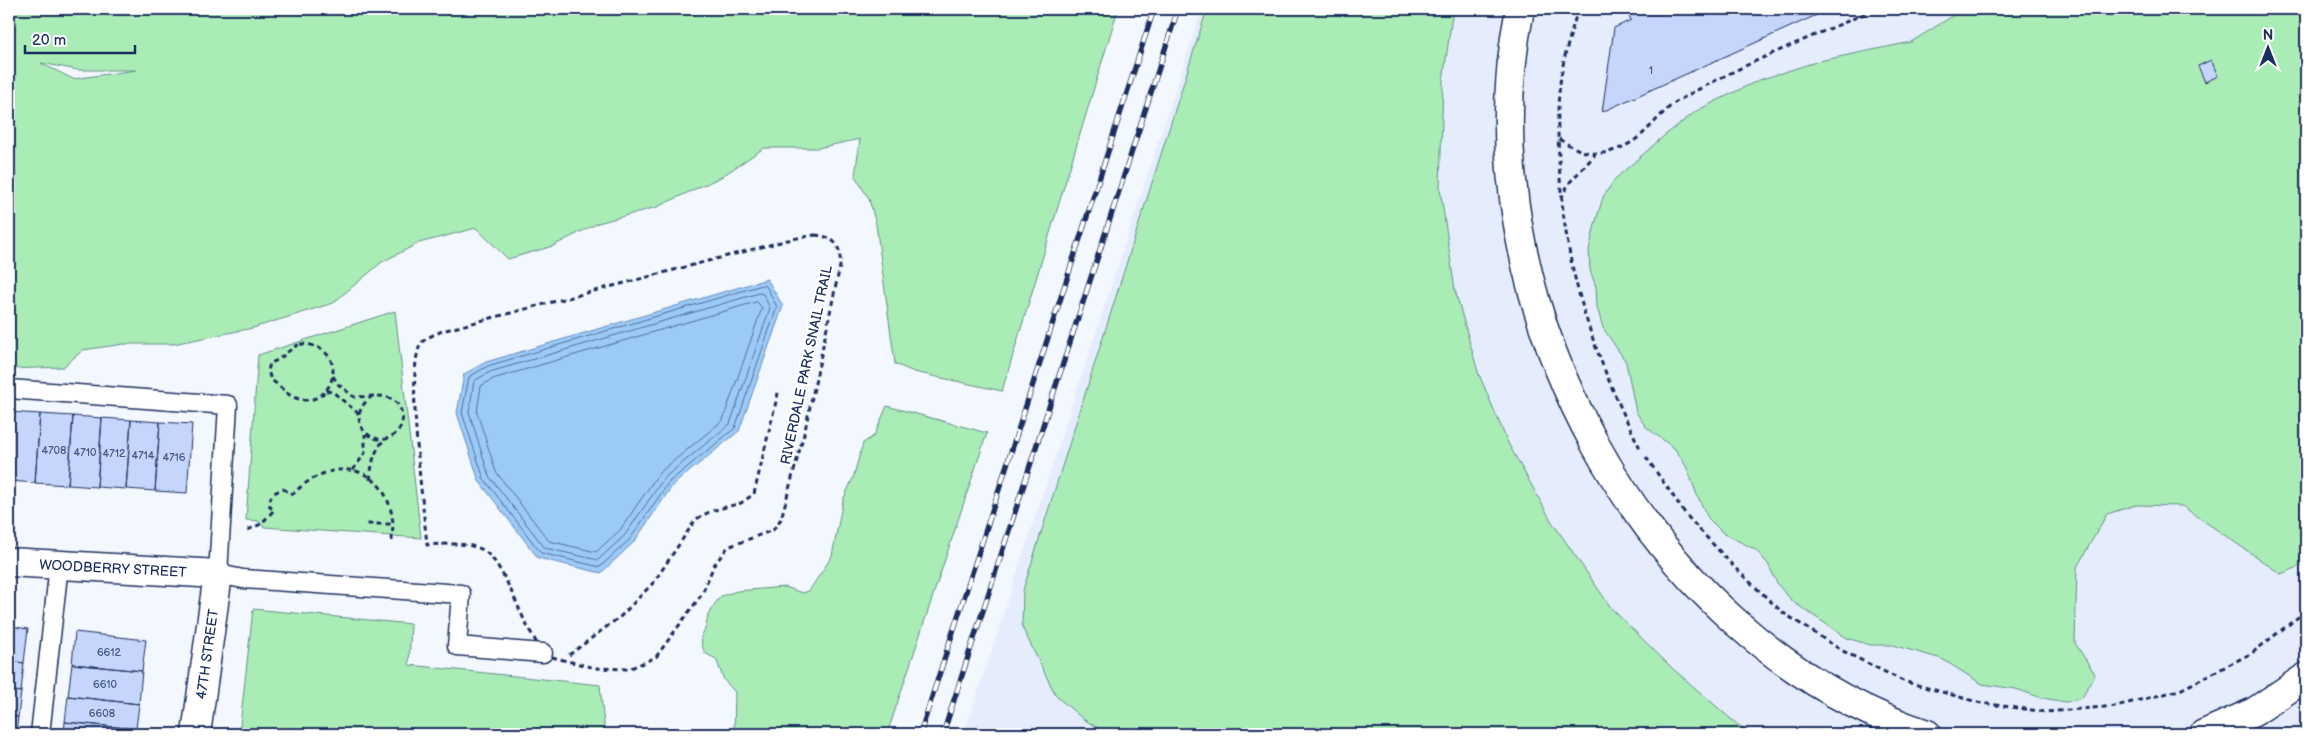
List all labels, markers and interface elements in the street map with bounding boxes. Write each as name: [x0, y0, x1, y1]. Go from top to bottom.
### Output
scale bar: [25, 22, 135, 54]
north arrow: [2242, 22, 2292, 72]
text: N: [2263, 27, 2273, 44]
text: 20 m: [32, 31, 66, 50]
house number: 1: [1649, 64, 1653, 77]
street label: RIVERDALE PARK SNAIL TRAIL: [777, 264, 836, 466]
house number: 4708: [42, 444, 67, 457]
house number: 4710: [74, 446, 97, 459]
house number: 4712: [103, 447, 126, 460]
house number: 4714: [131, 449, 155, 462]
house number: 4716: [162, 451, 186, 464]
street label: WOODBERRY STREET: [39, 556, 188, 581]
street label: 47TH STREET: [193, 607, 222, 700]
house number: 6612: [97, 646, 122, 659]
house number: 6610: [93, 678, 118, 691]
house number: 6608: [89, 707, 115, 720]

